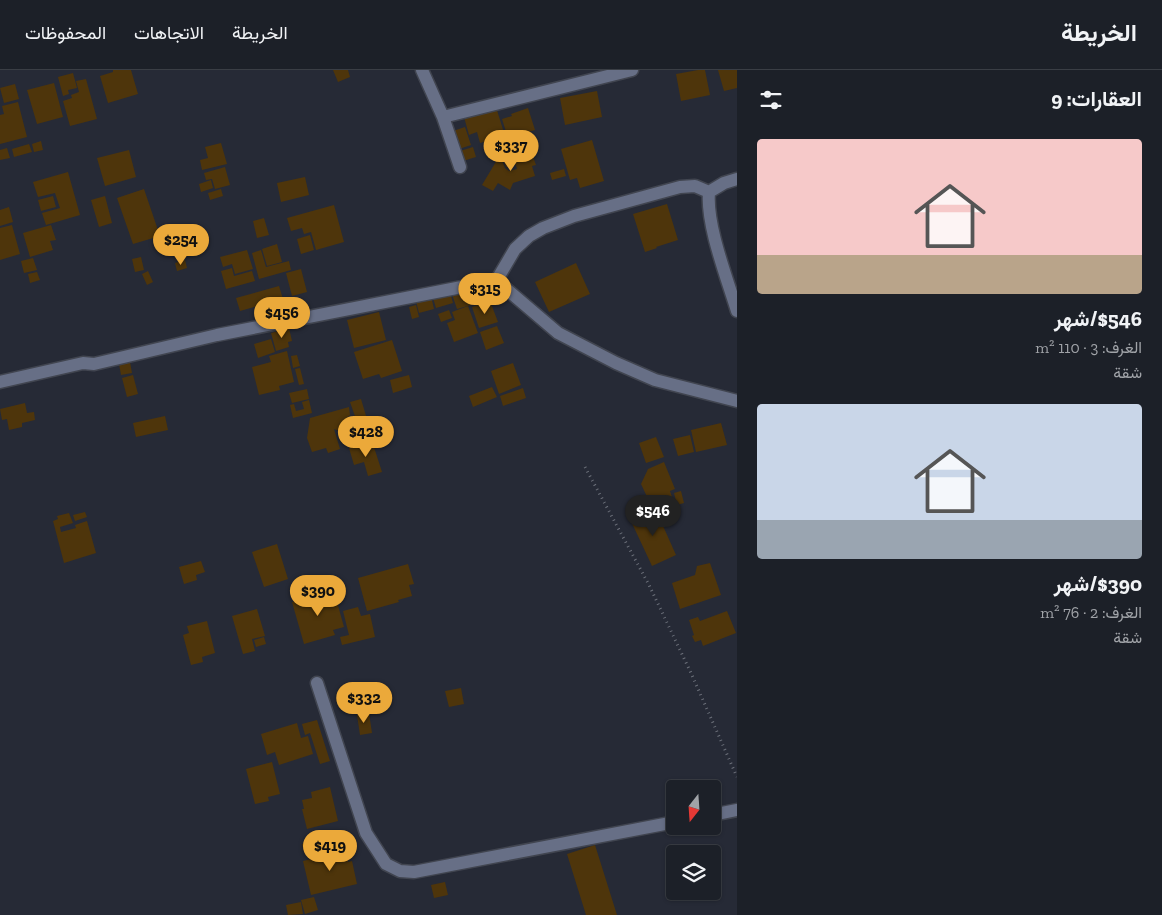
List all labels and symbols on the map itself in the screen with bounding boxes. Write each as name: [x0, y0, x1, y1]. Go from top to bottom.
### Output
pin: $337: [481, 129, 541, 172]
pin: $254: [151, 224, 211, 266]
pin: $315: [455, 272, 515, 315]
pin: $456: [252, 296, 312, 339]
pin: $428: [336, 416, 396, 458]
pin: $546: [623, 494, 683, 537]
pin: $390: [288, 574, 348, 617]
pin: $332: [334, 682, 394, 724]
north arrow: [666, 780, 721, 835]
pin: $419: [300, 830, 360, 872]

